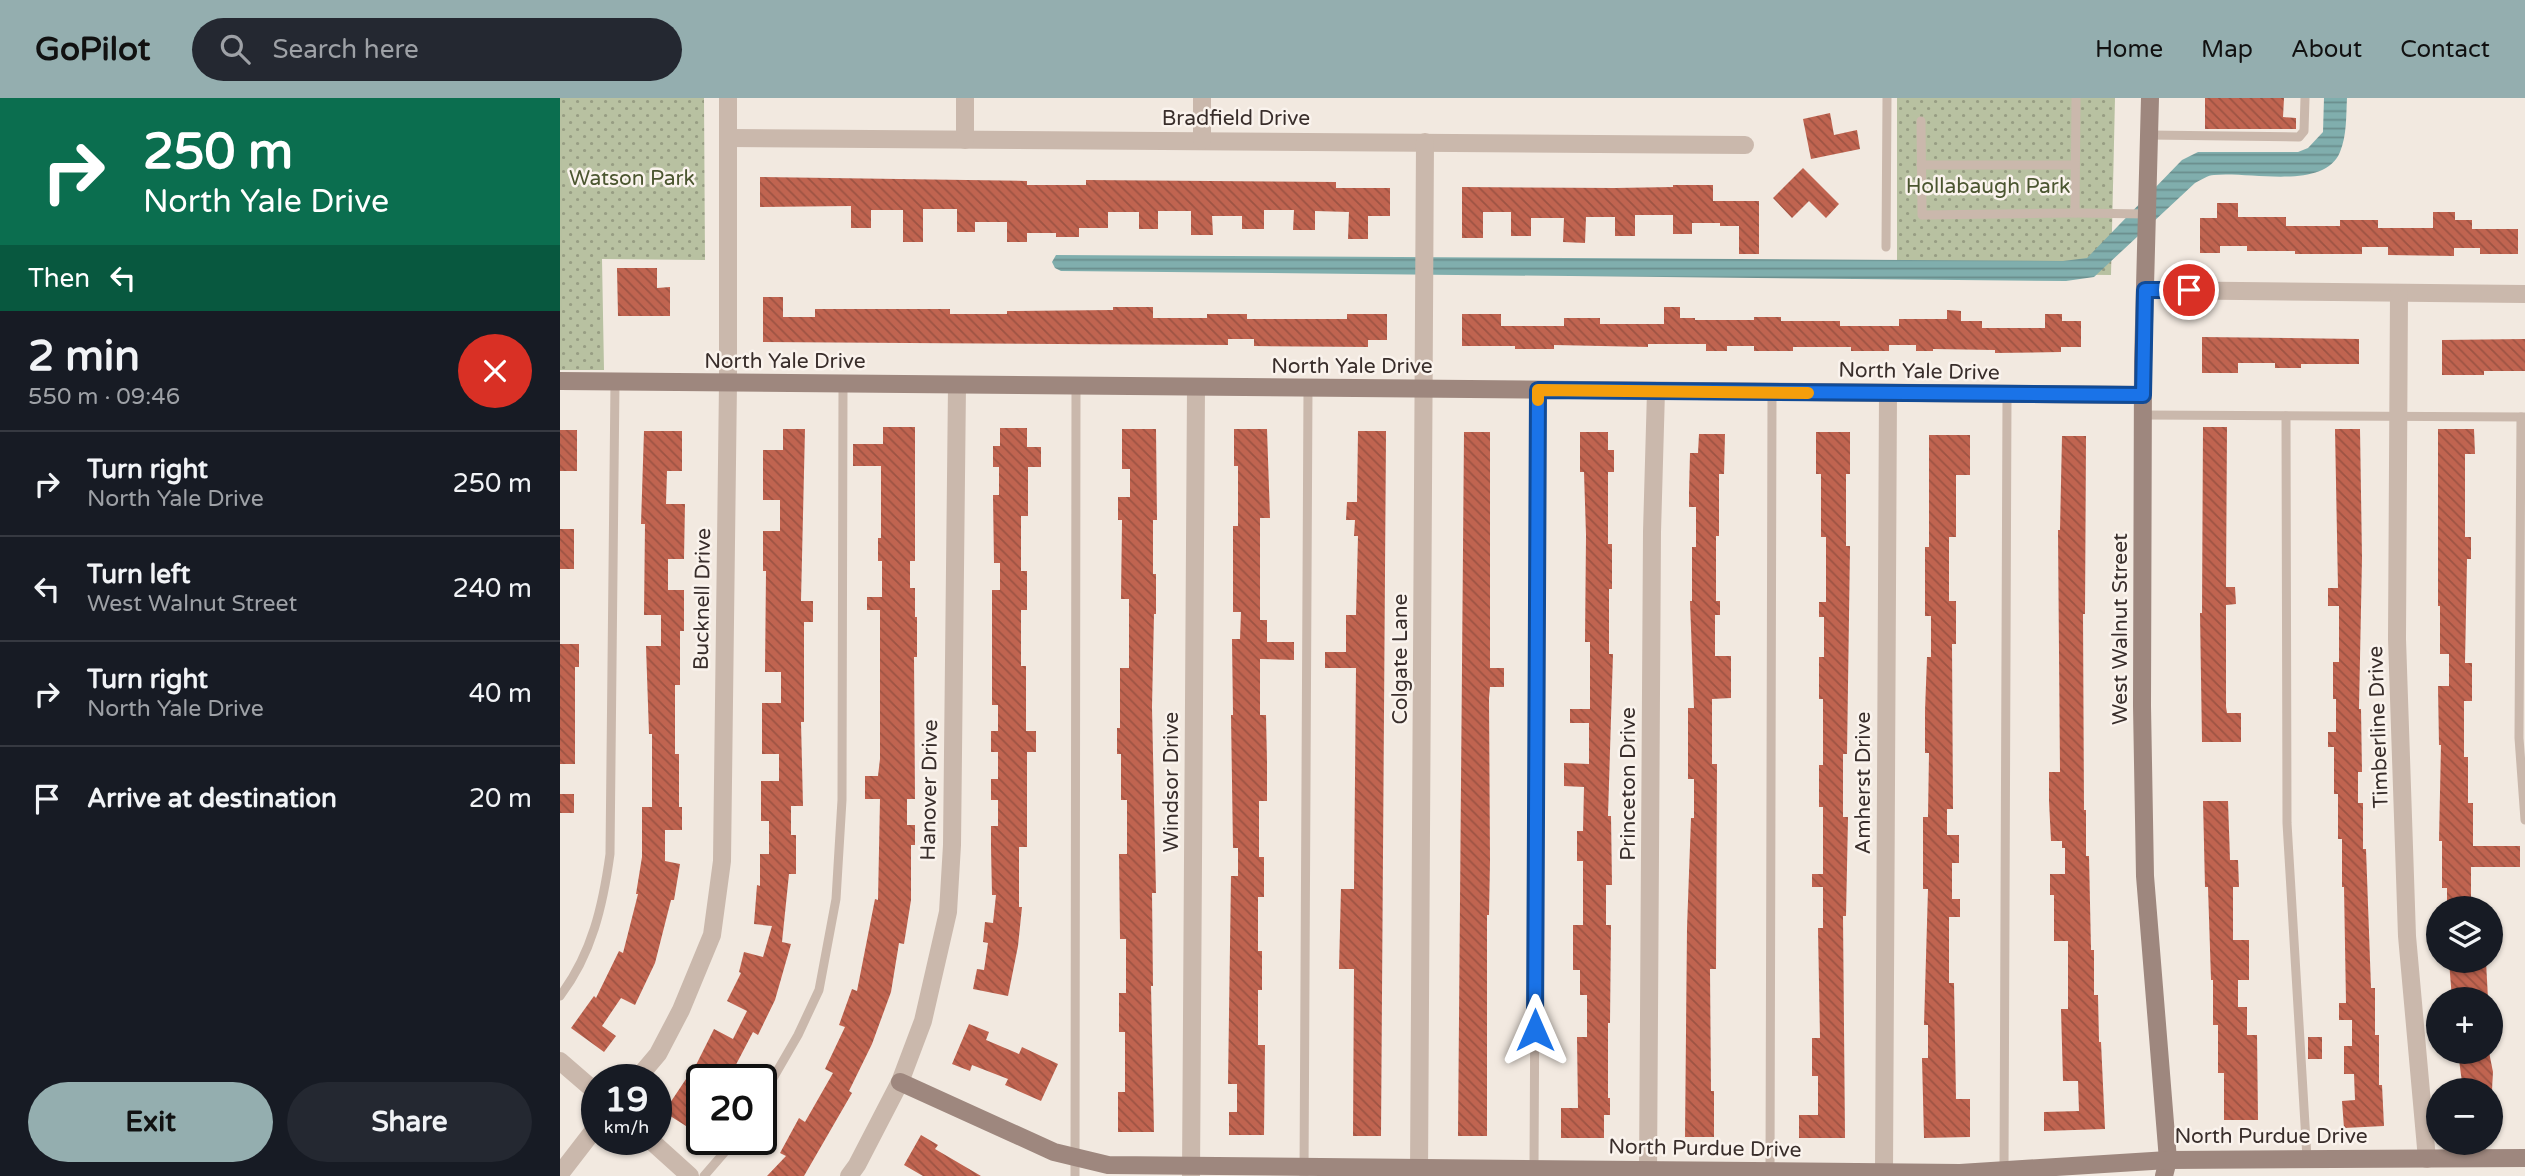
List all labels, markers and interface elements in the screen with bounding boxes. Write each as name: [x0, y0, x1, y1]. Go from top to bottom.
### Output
search box: [192, 18, 682, 81]
text: GoPilot: [35, 30, 150, 69]
icon: search: [216, 30, 254, 68]
text: Search here: [272, 34, 419, 65]
text: Home: [2095, 35, 2163, 64]
text: Map: [2201, 35, 2253, 64]
text: About: [2291, 35, 2362, 64]
text: Contact: [2400, 35, 2490, 64]
street label: Bradfield Drive: [1162, 106, 1310, 131]
text: 250 m: [143, 123, 293, 182]
icon: right: [28, 126, 119, 217]
park label: Watson Park: [569, 166, 695, 191]
park label: Hollabaugh Park: [1906, 174, 2070, 199]
text: North Yale Drive: [143, 183, 389, 221]
icon: left: [104, 259, 142, 297]
pin: [2159, 260, 2219, 320]
text: Then: [28, 263, 90, 294]
icon: arrive: [2170, 271, 2208, 309]
text: 2 min: [28, 331, 140, 382]
button: close: [458, 334, 532, 408]
street label: North Yale Drive: [704, 349, 866, 374]
street label: North Yale Drive: [1271, 354, 1433, 379]
street label: North Yale Drive: [1838, 358, 2000, 385]
text: 550 m · 09:46: [28, 383, 180, 411]
text: Turn right: [87, 454, 208, 485]
icon: right: [28, 465, 66, 503]
text: 250 m: [452, 468, 532, 499]
text: North Yale Drive: [87, 485, 264, 513]
street label: Bucknell Drive: [689, 528, 716, 670]
street label: West Walnut Street: [2108, 533, 2133, 725]
text: Turn left: [87, 559, 190, 590]
icon: left: [28, 570, 66, 608]
text: 240 m: [452, 573, 532, 604]
text: West Walnut Street: [87, 590, 297, 618]
street label: Colgate Lane: [1388, 593, 1413, 724]
street label: Timberline Drive: [2363, 645, 2394, 809]
text: Turn right: [87, 664, 208, 695]
icon: right: [28, 675, 66, 713]
text: 40 m: [469, 678, 532, 709]
text: North Yale Drive: [87, 695, 264, 723]
street label: Princeton Drive: [1616, 707, 1641, 861]
street label: Windsor Drive: [1159, 712, 1184, 852]
street label: Amherst Drive: [1851, 712, 1876, 854]
street label: Hanover Drive: [916, 719, 943, 861]
icon: arrive: [28, 780, 66, 818]
text: Arrive at destination: [87, 783, 337, 814]
text: 20 m: [469, 783, 532, 814]
map controls: [2426, 896, 2503, 1155]
button: layers: [2426, 896, 2503, 973]
button: +: [2426, 987, 2503, 1064]
position arrow: [1498, 993, 1572, 1067]
speed limit sign: 20: [686, 1064, 777, 1155]
button: −: [2426, 1078, 2503, 1155]
text: 19: [605, 1079, 648, 1121]
button: Exit: [28, 1082, 273, 1162]
button: Share: [287, 1082, 532, 1162]
text: km/h: [604, 1116, 649, 1138]
street label: North Purdue Drive: [2174, 1124, 2368, 1149]
street label: North Purdue Drive: [1608, 1134, 1802, 1163]

